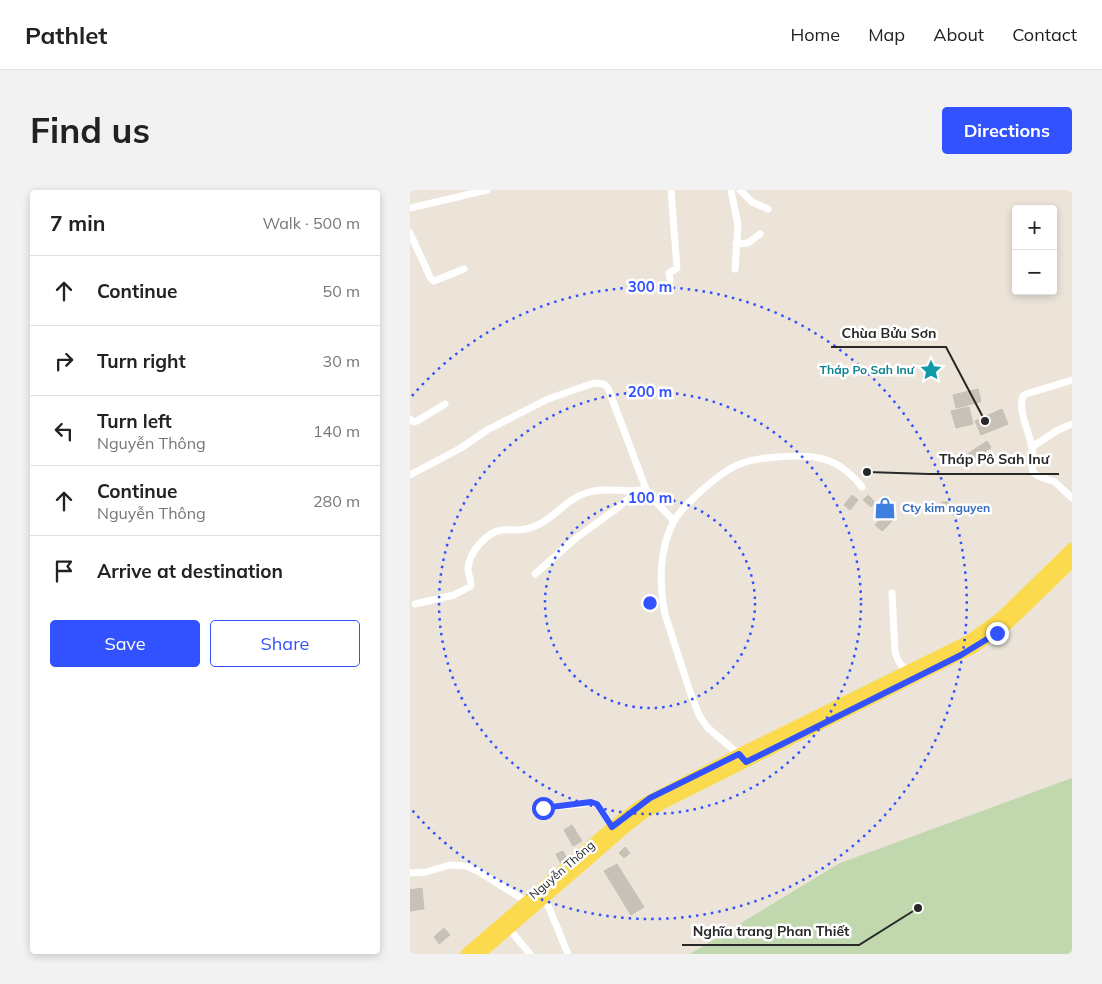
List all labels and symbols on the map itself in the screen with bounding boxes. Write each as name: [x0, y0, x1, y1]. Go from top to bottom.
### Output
text: 300 m: [628, 277, 672, 296]
callout: Chùa Bửu Sơn: [831, 318, 946, 347]
text: Chùa Bửu Sơn: [842, 324, 936, 342]
place icon: Tháp Po Sah Inư: [918, 357, 944, 383]
place label: Tháp Po Sah Inư: [820, 362, 915, 377]
text: 200 m: [628, 382, 672, 401]
callout: Tháp Pô Sah Inư: [929, 445, 1059, 474]
text: Tháp Pô Sah Inư: [939, 450, 1050, 468]
text: 100 m: [628, 488, 672, 507]
shop icon: Cty kim nguyen: [872, 495, 898, 521]
place label: Cty kim nguyen: [902, 500, 990, 515]
centre of rings: [641, 594, 659, 612]
route end: [986, 622, 1009, 645]
route start: [532, 797, 555, 820]
street label: Nguyễn Thông: [526, 837, 597, 902]
callout: Nghĩa trang Phan Thiết: [682, 916, 859, 945]
text: Nghĩa trang Phan Thiết: [693, 922, 850, 940]

